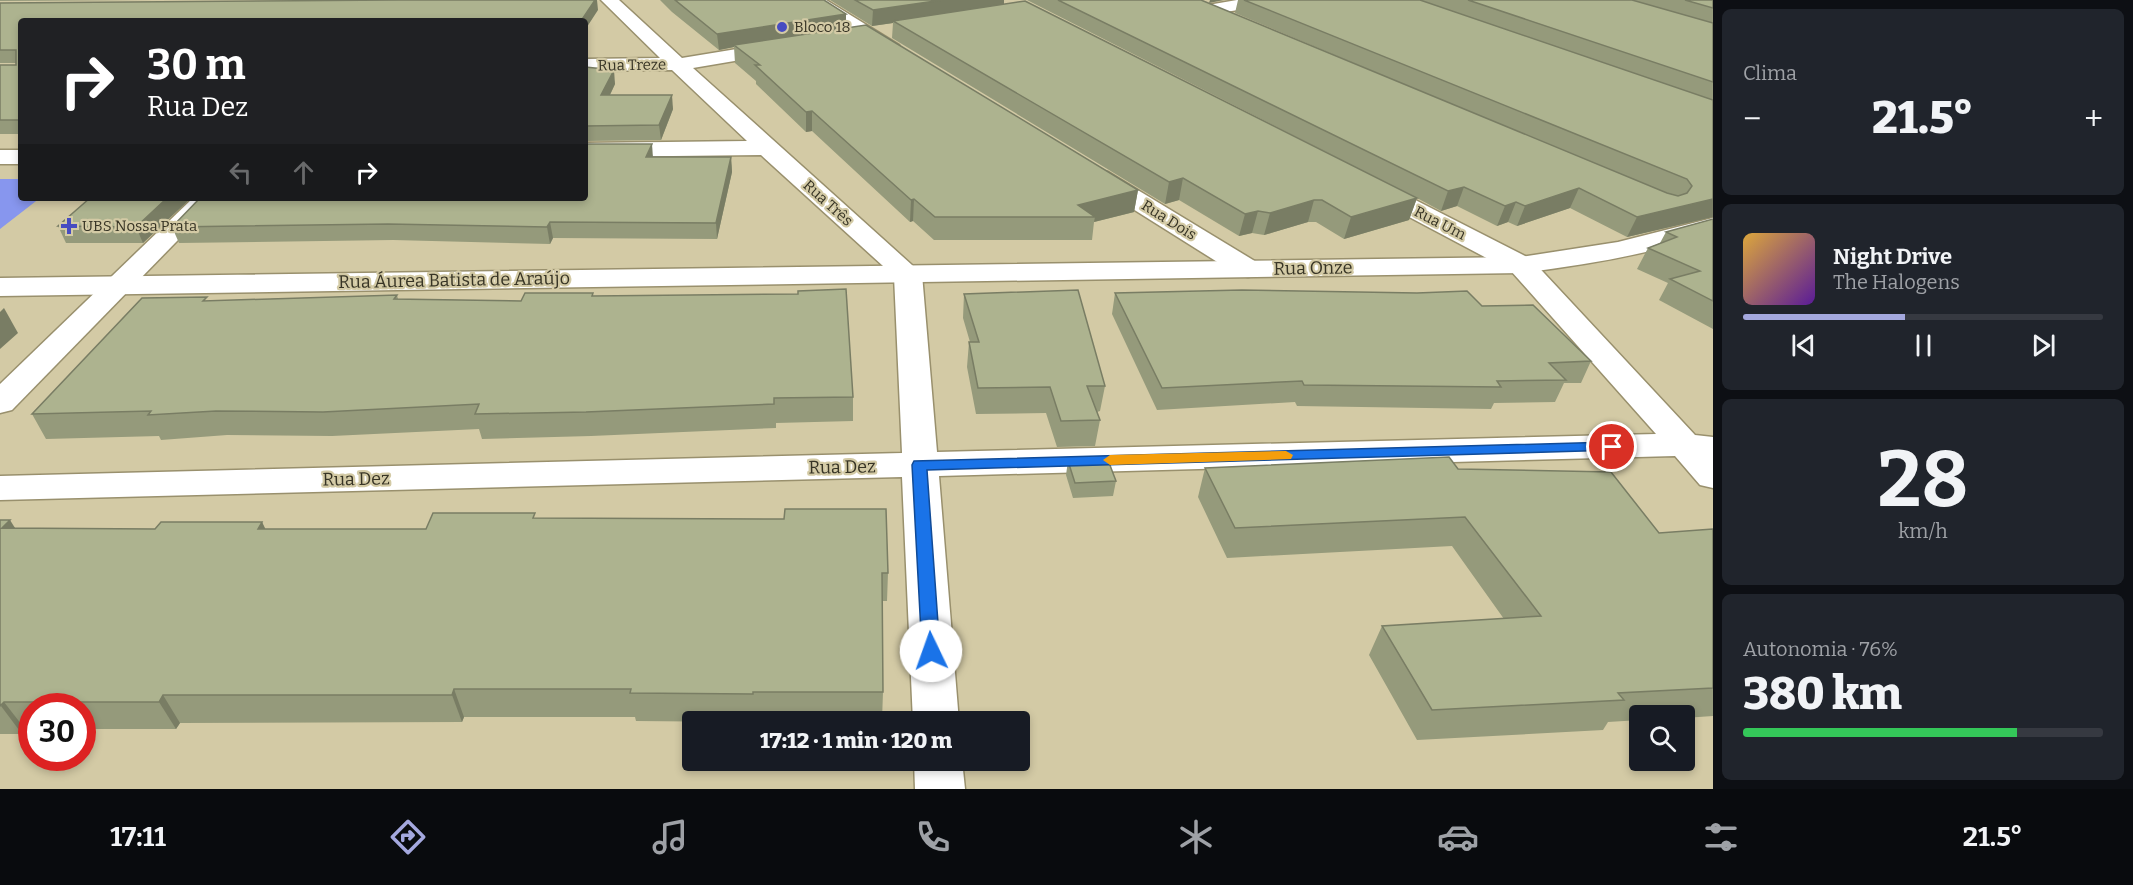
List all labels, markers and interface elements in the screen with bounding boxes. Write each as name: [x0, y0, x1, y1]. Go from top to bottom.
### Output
place label: Bloco 18: [794, 18, 851, 36]
marker: Bloco 18: [775, 20, 789, 34]
text: 30 m: [147, 40, 246, 90]
icon: right: [48, 42, 126, 120]
street label: Rua Treze: [598, 55, 666, 75]
text: Clima: [1743, 61, 1797, 85]
text: Rua Dez: [147, 91, 248, 123]
text: 21.5°: [1872, 91, 1973, 145]
text: −: [1743, 99, 1761, 139]
text: +: [2084, 99, 2103, 139]
icon: left: [224, 156, 257, 189]
icon: ahead: [287, 156, 320, 189]
icon: right: [350, 156, 383, 189]
street label: Rua Três: [800, 176, 856, 230]
street label: Rua Dois: [1138, 196, 1200, 244]
street label: Rua Um: [1411, 202, 1470, 244]
marker: UBS Nossa Prata: [60, 217, 78, 235]
place label: UBS Nossa Prata: [82, 217, 197, 235]
text: Night Drive: [1833, 243, 1952, 270]
street label: Rua Onze: [1273, 256, 1353, 280]
street label: Rua Áurea Batista de Araújo: [338, 267, 570, 293]
text: The Halogens: [1833, 270, 1960, 294]
icon: previous: [1787, 329, 1820, 362]
icon: pause: [1907, 329, 1940, 362]
icon: next: [2027, 329, 2060, 362]
pin: [1586, 421, 1637, 472]
icon: arrive: [1595, 430, 1628, 463]
text: 28: [1878, 433, 1968, 527]
street label: Rua Dez: [808, 455, 876, 479]
street label: Rua Dez: [322, 467, 390, 491]
text: km/h: [1898, 519, 1948, 543]
position arrow: [899, 619, 963, 683]
text: Autonomia · 76%: [1743, 637, 1898, 661]
text: 380 km: [1743, 667, 1902, 721]
speed limit sign: 30: [18, 693, 96, 771]
map controls: [1629, 705, 1695, 771]
button: search: [1629, 705, 1695, 771]
text: 17:12 · 1 min · 120 m: [760, 727, 952, 754]
icon: directions: [387, 816, 429, 858]
icon: music: [649, 816, 691, 858]
icon: phone: [912, 816, 954, 858]
icon: climate: [1175, 816, 1217, 858]
icon: car: [1437, 816, 1479, 858]
icon: filters: [1700, 816, 1742, 858]
text: 17:11: [110, 821, 166, 853]
text: 21.5°: [1963, 821, 2023, 853]

